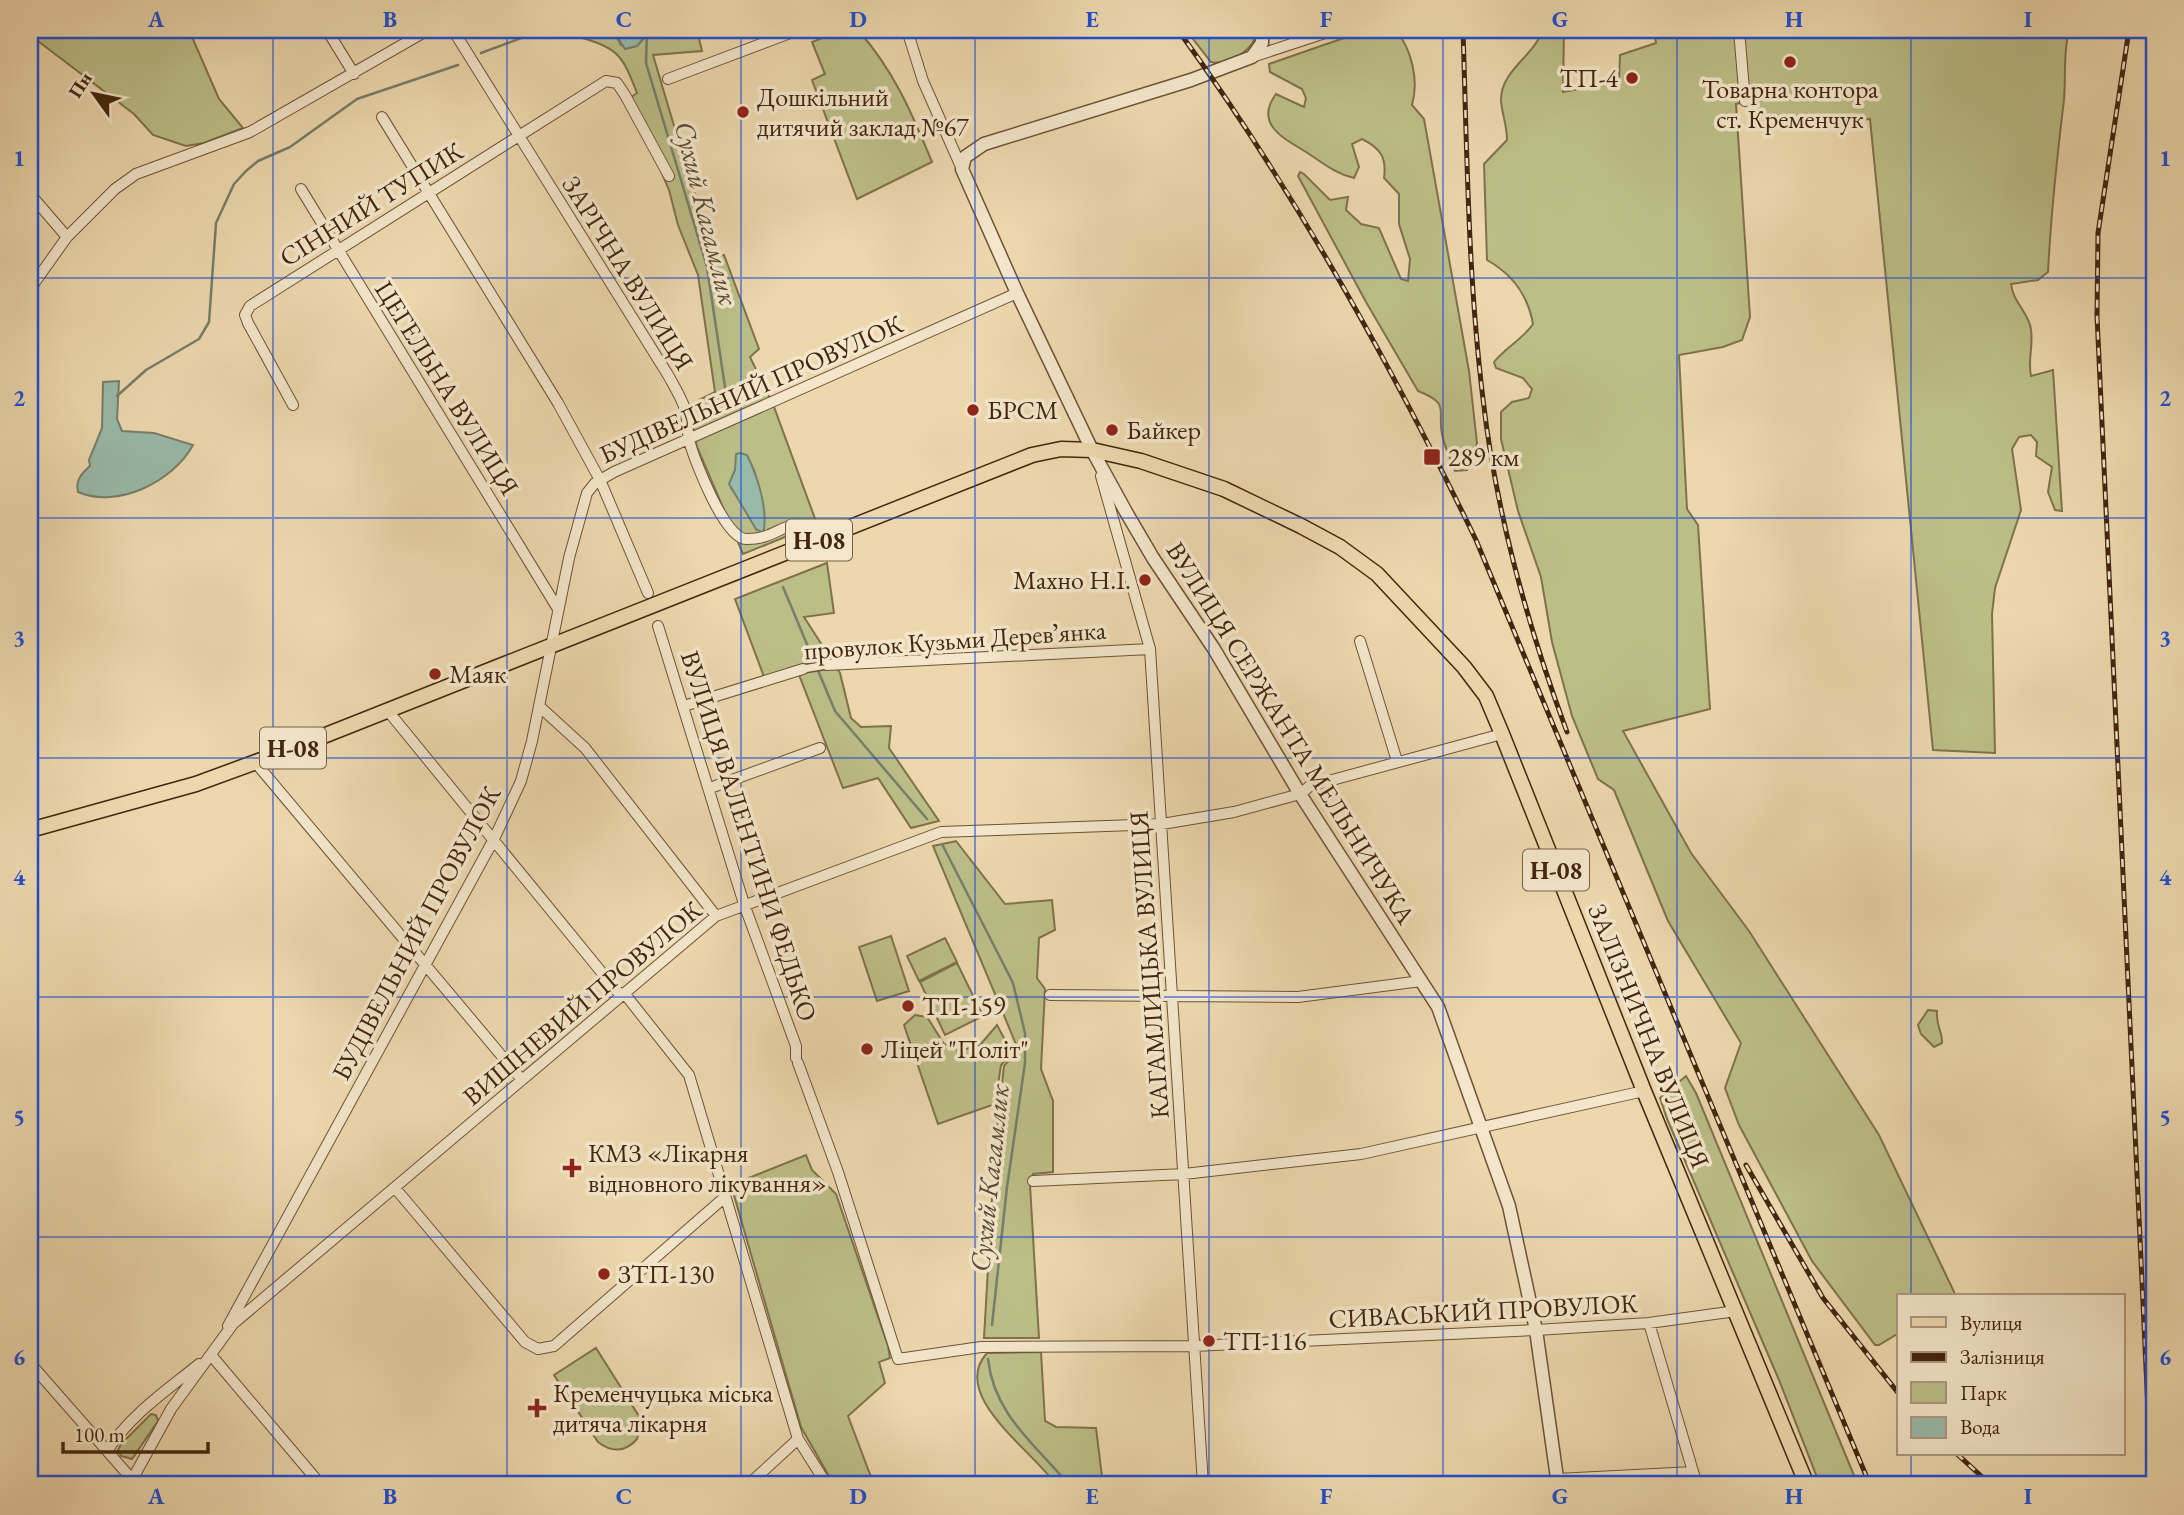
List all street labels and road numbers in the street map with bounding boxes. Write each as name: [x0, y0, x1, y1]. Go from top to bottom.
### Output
street label: СІННИЙ ТУПИК: [273, 134, 470, 274]
street label: ЗАРІЧНА ВУЛИЦЯ: [555, 169, 701, 377]
street label: ЦЕГЕЛЬНА ВУЛИЦЯ: [367, 274, 527, 502]
street label: БУДІВЕЛЬНИЙ ПРОВУЛОК: [594, 306, 909, 471]
road number: Н-08: [786, 520, 852, 560]
street label: ВУЛИЦЯ СЕРЖАНТА МЕЛЬНИЧУКА: [1159, 536, 1424, 931]
street label: провулок Кузьми Деревʼянка: [803, 612, 1108, 668]
street label: ВУЛИЦЯ ВАЛЕНТИНИ ФЕДЬКО: [673, 646, 825, 1026]
road number: Н-08: [260, 728, 326, 768]
street label: БУДІВЕЛЬНИЙ ПРОВУЛОК: [324, 779, 509, 1086]
street label: КАГАМЛИЦЬКА ВУЛИЦЯ: [1121, 810, 1177, 1120]
road number: Н-08: [1523, 850, 1589, 890]
street label: ВИШНЕВИЙ ПРОВУЛОК: [455, 892, 709, 1113]
street label: ЗАЛІЗНИЧНА ВУЛИЦЯ: [1580, 899, 1718, 1173]
street label: СИВАСЬКИЙ ПРОВУЛОК: [1328, 1286, 1639, 1336]

